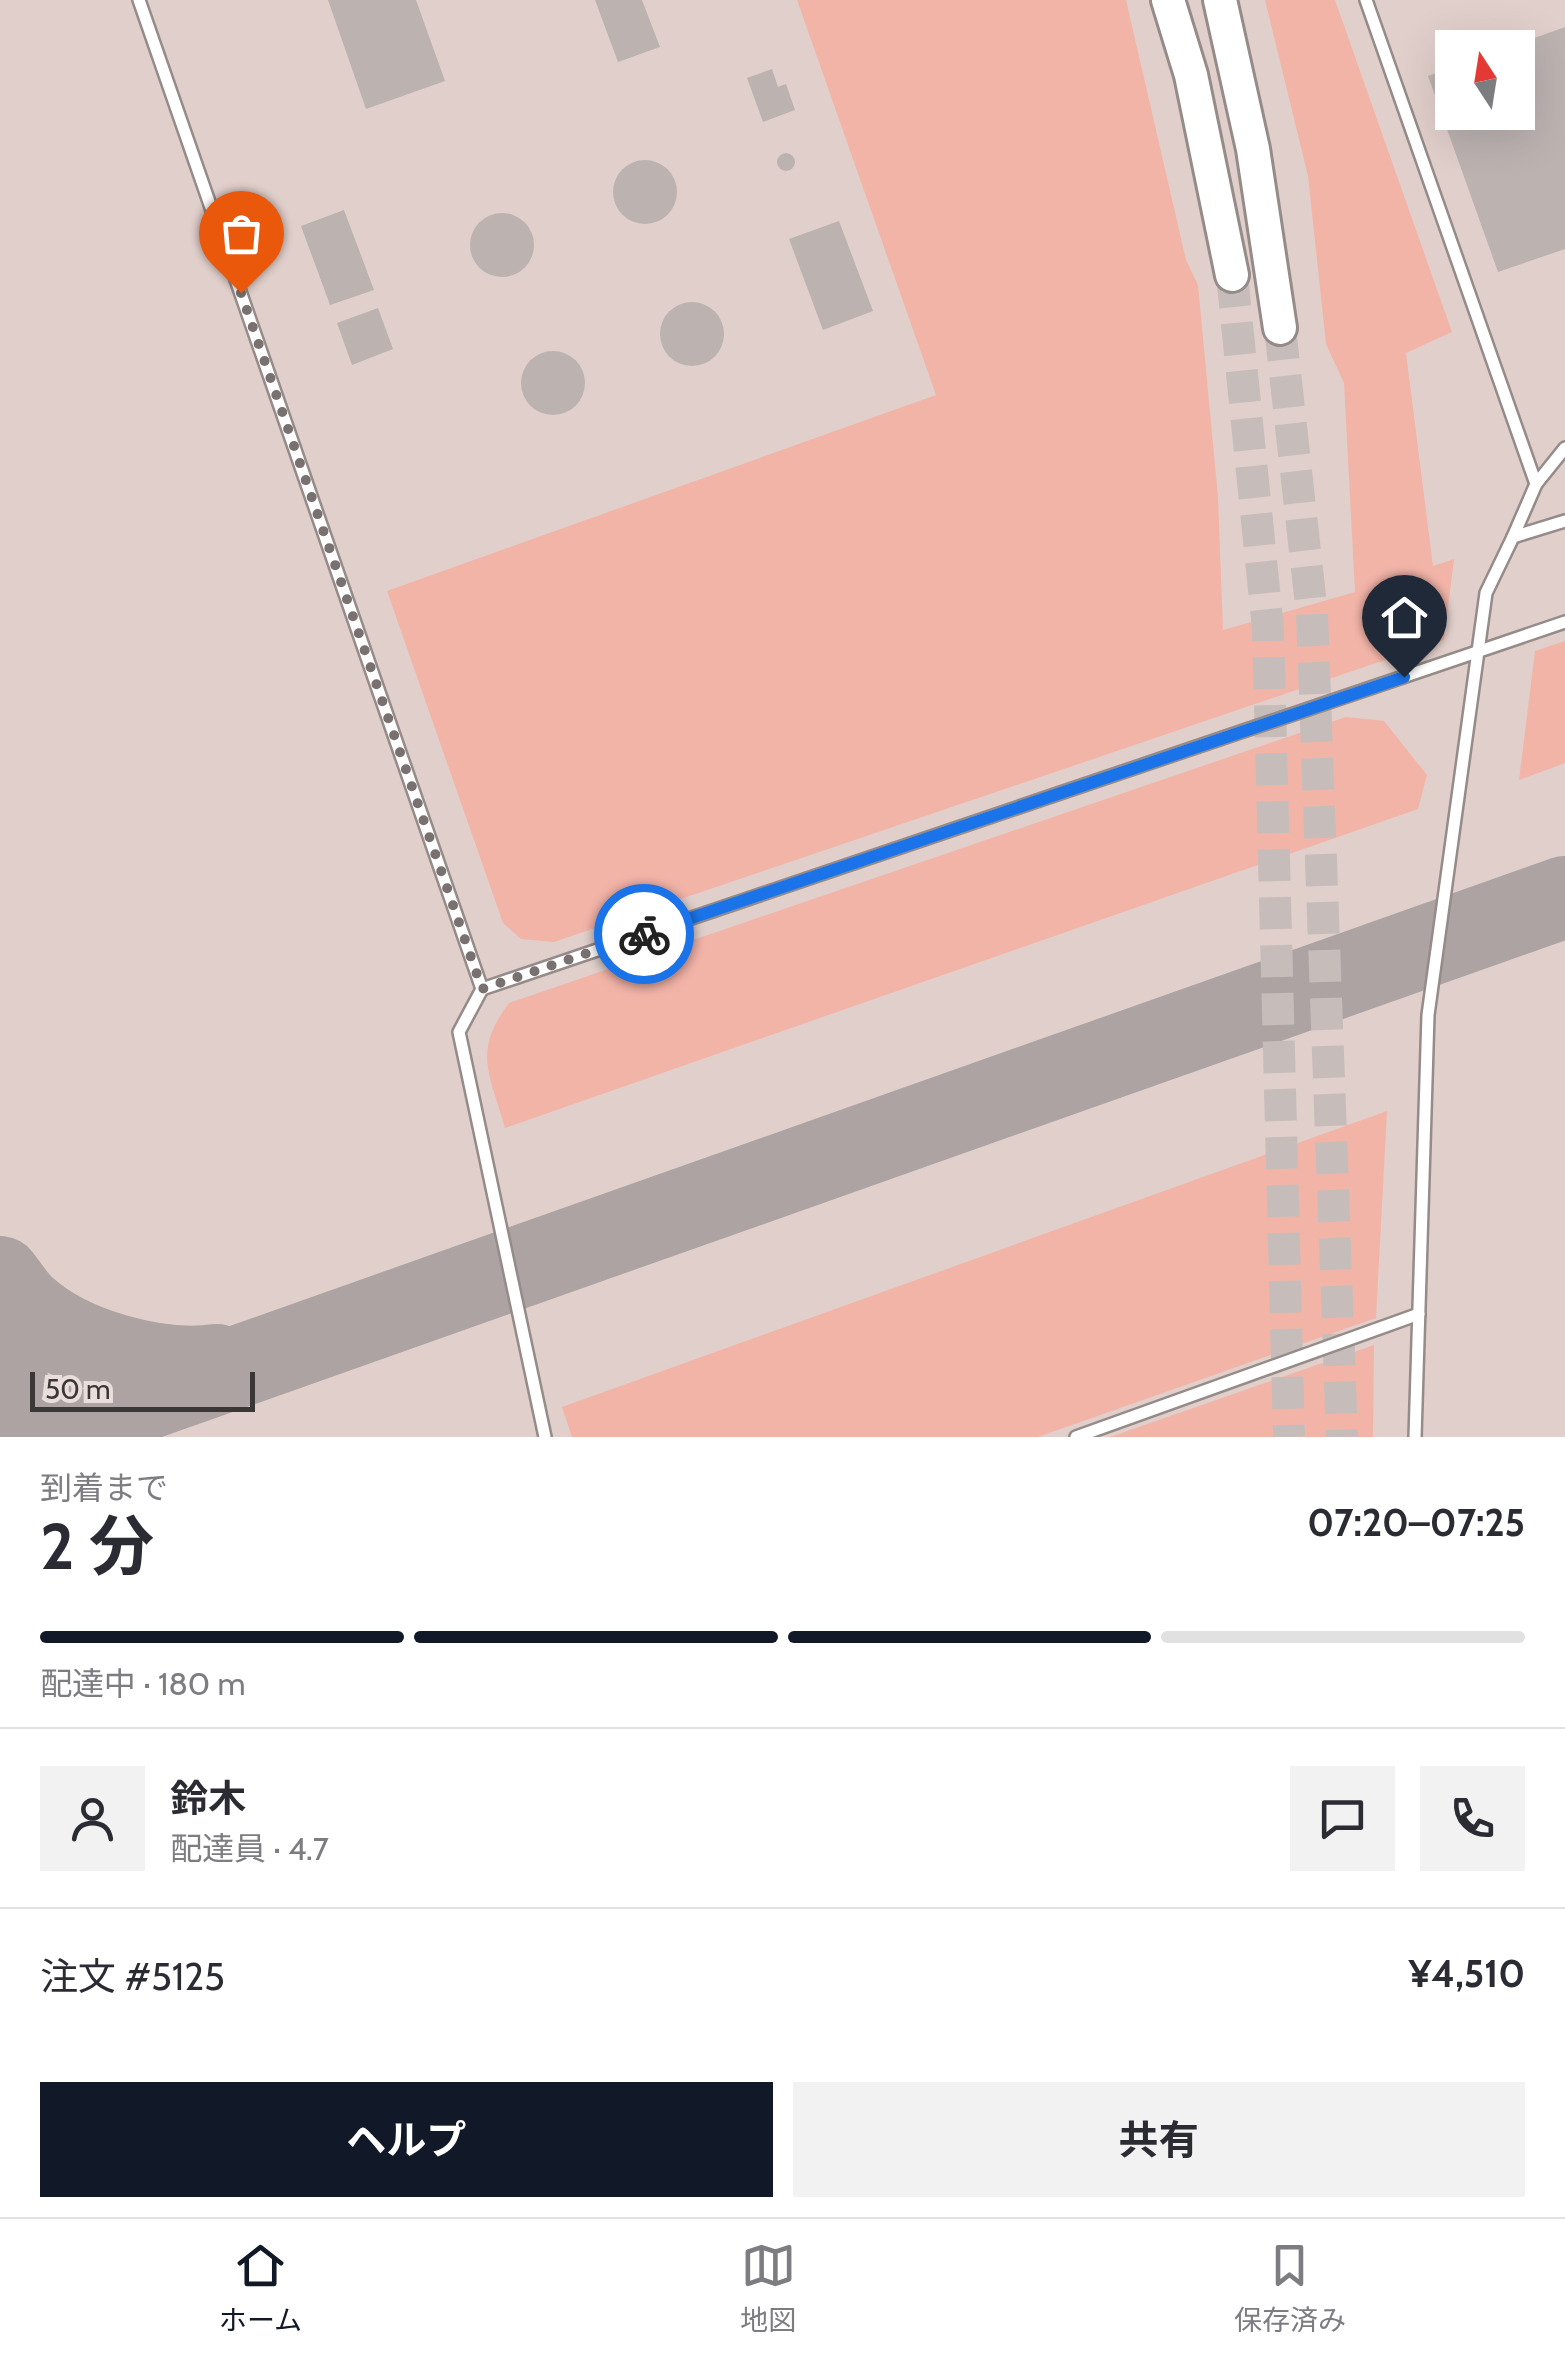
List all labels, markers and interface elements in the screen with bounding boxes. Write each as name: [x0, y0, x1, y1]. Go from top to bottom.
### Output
north arrow: [1435, 30, 1535, 130]
map controls: [1435, 30, 1535, 130]
pin: [199, 191, 284, 294]
icon: bag: [214, 206, 269, 261]
pin: [1362, 575, 1447, 678]
icon: home: [1377, 590, 1432, 645]
courier: [594, 884, 694, 984]
icon: bike: [617, 907, 672, 962]
scale bar: [30, 1367, 255, 1412]
text: 50 m: [45, 1372, 111, 1406]
text: 到着まで: [40, 1468, 168, 1507]
text: 07:20–07:25: [1307, 1499, 1525, 1546]
text: 2 分: [40, 1506, 154, 1585]
text: 配達中 · 180 m: [40, 1664, 245, 1703]
button: person: [40, 1766, 145, 1871]
button: chat: [1290, 1766, 1395, 1871]
button: phone: [1420, 1766, 1525, 1871]
text: 鈴木: [170, 1775, 246, 1822]
text: 配達員 · 4.7: [170, 1829, 329, 1868]
text: ¥4,510: [1408, 1950, 1525, 1997]
text: 注文 #5125: [40, 1953, 225, 2000]
button: ヘルプ: [40, 2082, 773, 2197]
button: 共有: [793, 2082, 1525, 2197]
tab: ホーム: [219, 2238, 302, 2338]
tab: 地図: [740, 2238, 796, 2338]
tab: 保存済み: [1234, 2238, 1346, 2338]

